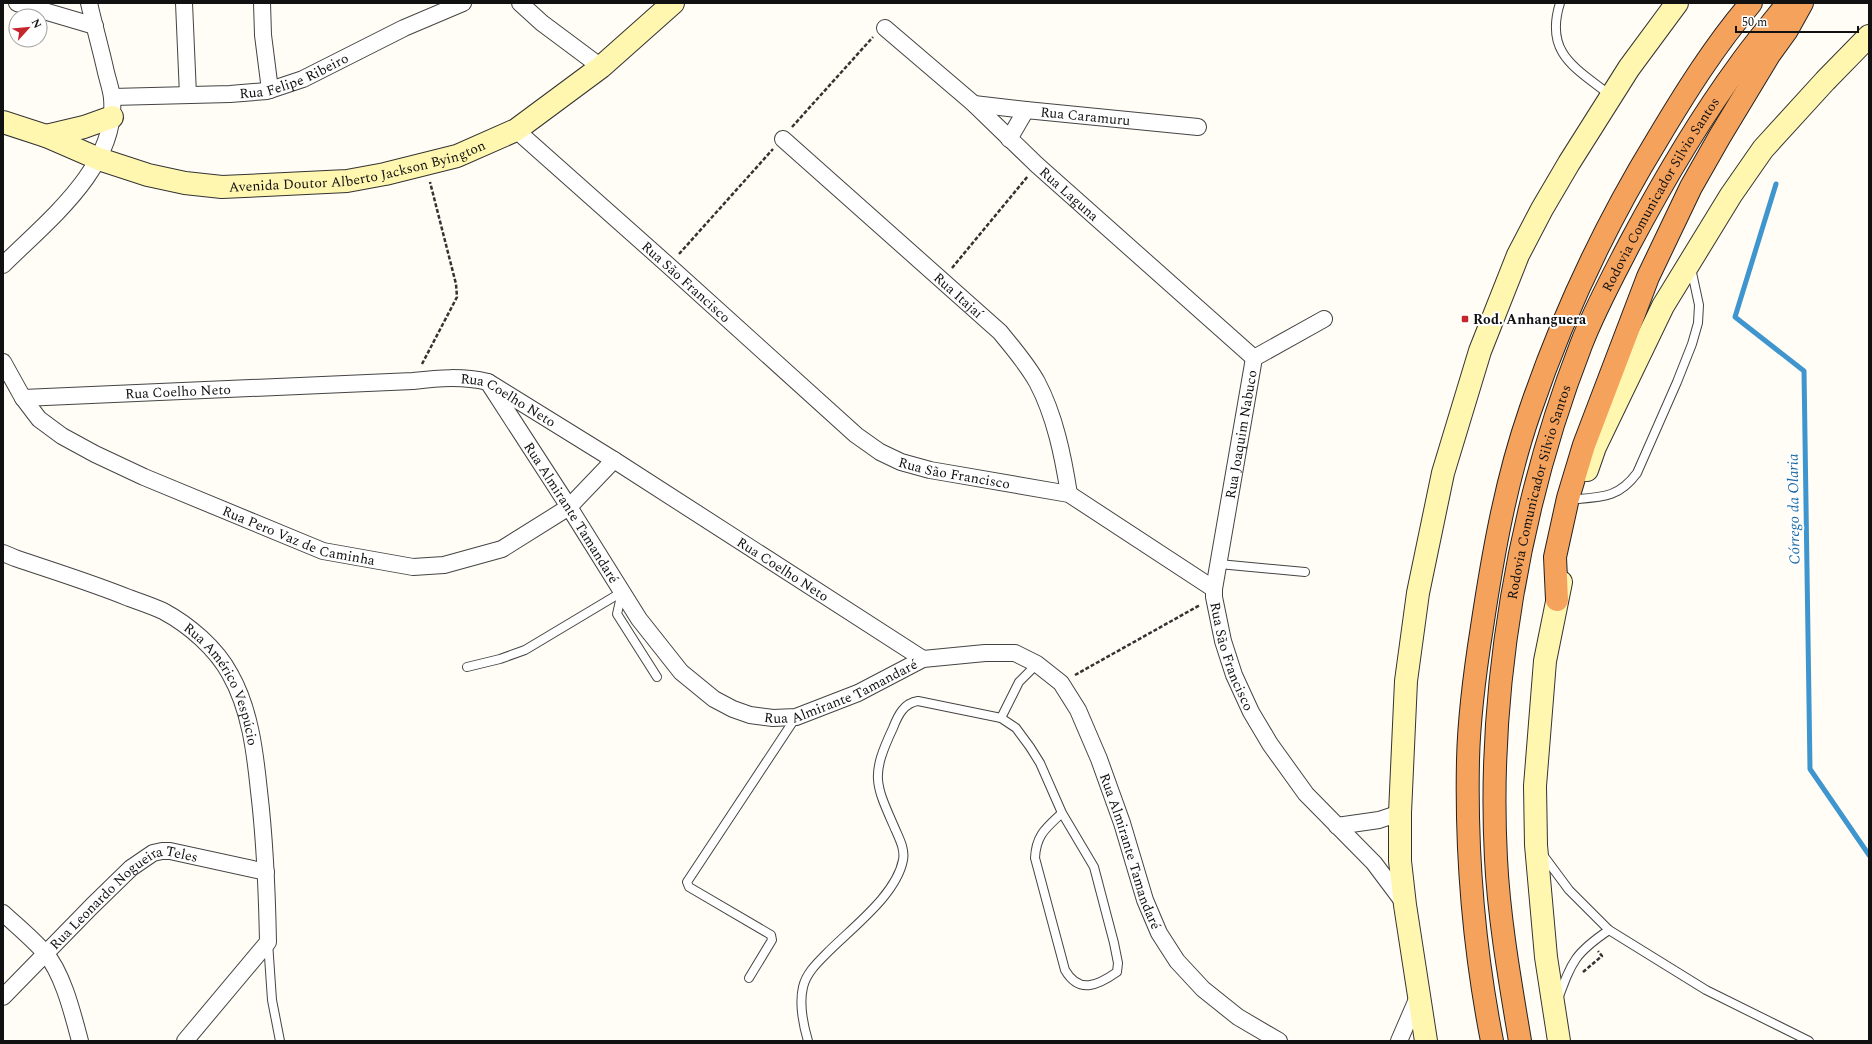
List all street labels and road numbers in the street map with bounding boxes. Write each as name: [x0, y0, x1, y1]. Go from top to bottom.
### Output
street label: Rua Felipe Ribeiro: [239, 47, 352, 104]
street label: Rodovia Comunicador Silvio Santos: [1596, 93, 1724, 295]
street label: Rua Caramuru: [1039, 101, 1132, 131]
street label: Avenida Doutor Alberto Jackson Byington: [228, 134, 489, 197]
street label: Rua Laguna: [1035, 161, 1104, 226]
street label: Rua São Francisco: [637, 236, 735, 327]
street label: Rua Itajaí: [929, 267, 989, 324]
street label: Rua Coelho Neto: [460, 368, 560, 432]
street label: Rua Joaquim Nabuco: [1219, 368, 1262, 500]
street label: Rua Coelho Neto: [124, 378, 231, 404]
street label: Rodovia Comunicador Silvio Santos: [1501, 382, 1576, 601]
street label: Rua Almirante Tamandaré: [519, 438, 625, 587]
street label: Rua São Francisco: [896, 451, 1012, 494]
street label: Rua Pero Vaz de Caminha: [219, 500, 377, 571]
street label: Rua Coelho Neto: [733, 531, 833, 606]
street label: Rua São Francisco: [1205, 600, 1259, 714]
street label: Rua Américo Vespúcio: [179, 617, 264, 747]
street label: Rua Almirante Tamandaré: [763, 653, 921, 729]
street label: Rua Almirante Tamandaré: [1094, 770, 1167, 933]
street label: Rua Leonardo Nogueira Teles: [44, 840, 200, 954]

